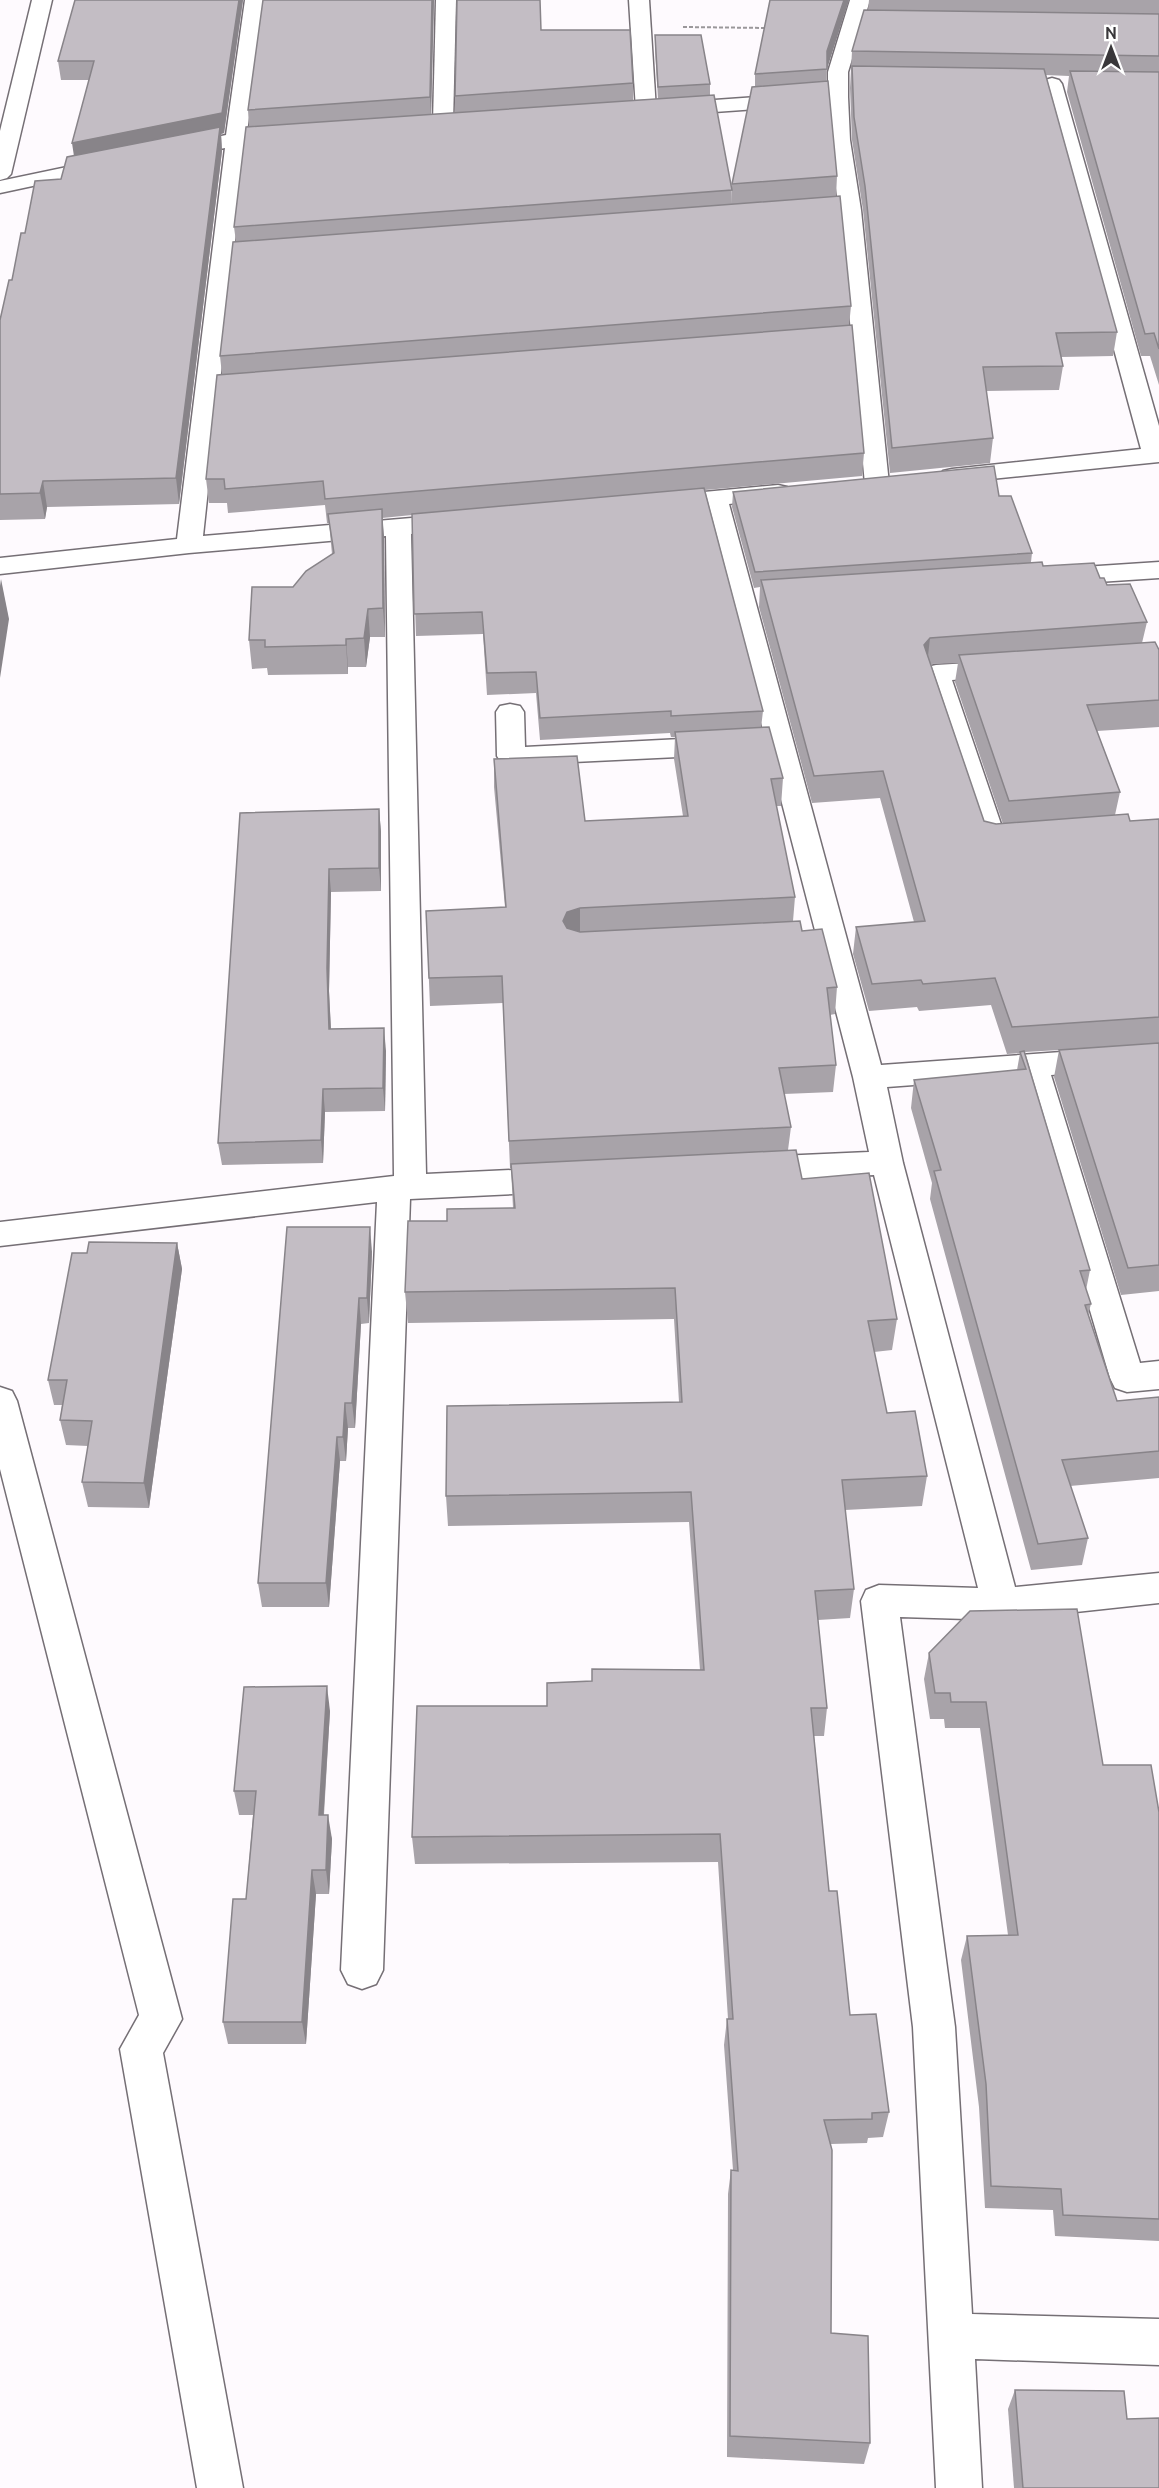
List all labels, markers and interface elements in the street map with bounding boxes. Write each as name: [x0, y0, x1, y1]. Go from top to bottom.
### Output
north arrow: [1081, 18, 1141, 78]
text: N: [1105, 24, 1117, 42]

